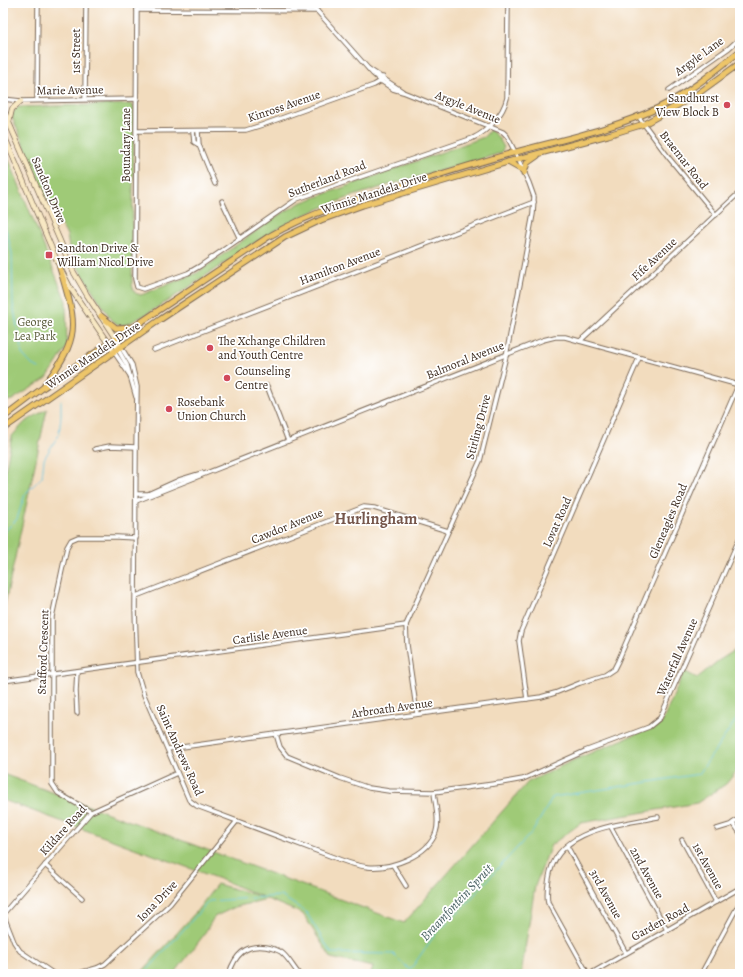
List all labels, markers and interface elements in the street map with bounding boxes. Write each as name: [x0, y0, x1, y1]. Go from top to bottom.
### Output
street label: 1st Street: [68, 29, 84, 73]
street label: Argyle Lane: [670, 33, 727, 80]
street label: Marie Avenue: [36, 81, 104, 99]
street label: Kinross Avenue: [246, 86, 322, 126]
street label: Argyle Avenue: [432, 86, 503, 127]
place label: Sandhurst View Block B: [655, 90, 719, 120]
marker: Sandhurst View Block B: [722, 100, 732, 110]
street label: Boundary Lane: [118, 108, 134, 182]
street label: Braemar Road: [656, 127, 712, 193]
street label: Sandton Drive: [28, 154, 70, 226]
street label: Sutherland Road: [286, 157, 369, 201]
street label: Winnie Mandela Drive: [318, 168, 429, 218]
street label: Fife Avenue: [628, 234, 680, 284]
place label: Sandton Drive & William Nicol Drive: [56, 240, 153, 270]
street label: Hamilton Avenue: [297, 243, 383, 289]
marker: Sandton Drive & William Nicol Drive: [44, 250, 54, 260]
park label: George Lea Park: [14, 314, 56, 344]
street label: Winnie Mandela Drive: [42, 318, 143, 393]
place label: The Xchange Children and Youth Centre: [218, 333, 326, 363]
street label: Balmoral Avenue: [424, 337, 506, 383]
marker: The Xchange Children and Youth Centre: [205, 343, 215, 353]
place label: Counseling Centre: [235, 363, 290, 393]
marker: Counseling Centre: [222, 373, 232, 383]
street label: Stirling Drive: [462, 393, 494, 461]
place label: Rosebank Union Church: [177, 394, 247, 424]
marker: Rosebank Union Church: [164, 404, 174, 414]
street label: Gleneagles Road: [645, 480, 691, 561]
street label: Lovat Road: [539, 494, 575, 550]
street label: Cawdor Avenue: [249, 504, 325, 548]
district label: Hurlingham: [335, 508, 418, 530]
street label: Stafford Crescent: [34, 609, 52, 695]
street label: Waterfall Avenue: [652, 616, 701, 699]
street label: Carlisle Avenue: [232, 622, 308, 648]
street label: Arbroath Avenue: [349, 694, 434, 722]
street label: Saint Andrews Road: [153, 702, 208, 799]
street label: Kildare Road: [36, 801, 90, 859]
street label: 1st Avenue: [689, 840, 727, 892]
street label: 2nd Avenue: [626, 844, 668, 902]
water label: Braamfontein Spruit: [416, 859, 497, 944]
street label: 3rd Avenue: [586, 866, 626, 922]
street label: Iona Drive: [133, 877, 181, 925]
street label: Garden Road: [628, 899, 692, 944]

